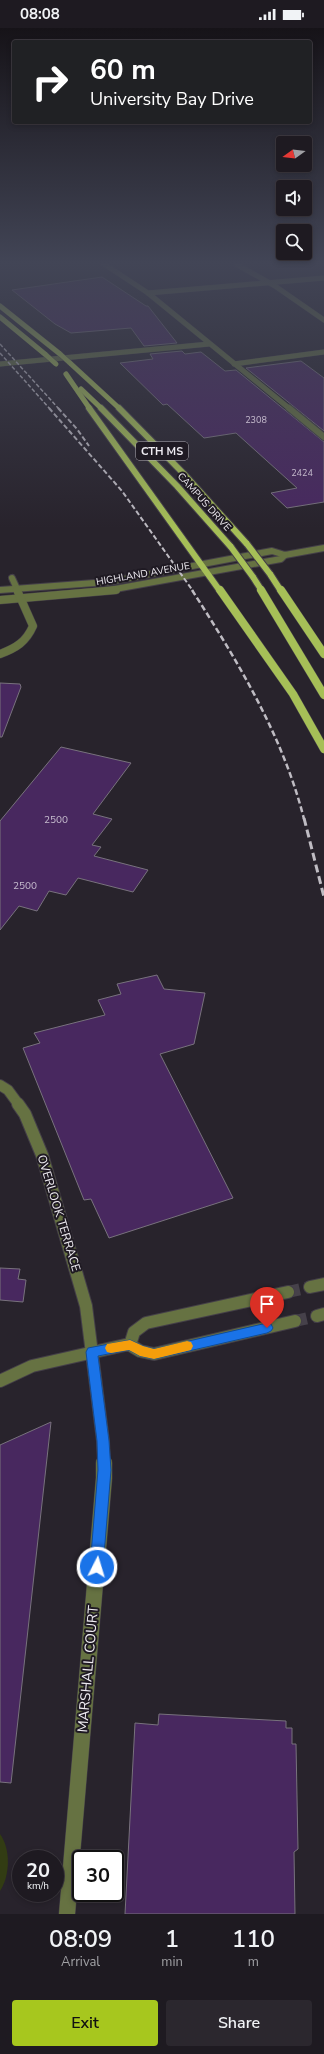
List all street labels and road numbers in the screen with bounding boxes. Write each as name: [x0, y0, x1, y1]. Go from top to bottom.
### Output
road number: CTH MS: [136, 442, 188, 460]
street label: CAMPUS DRIVE: [174, 470, 234, 534]
street label: HIGHLAND AVENUE: [95, 559, 191, 589]
street label: OVERLOOK TERRACE: [34, 1153, 84, 1273]
street label: MARSHALL COURT: [73, 1604, 103, 1733]

